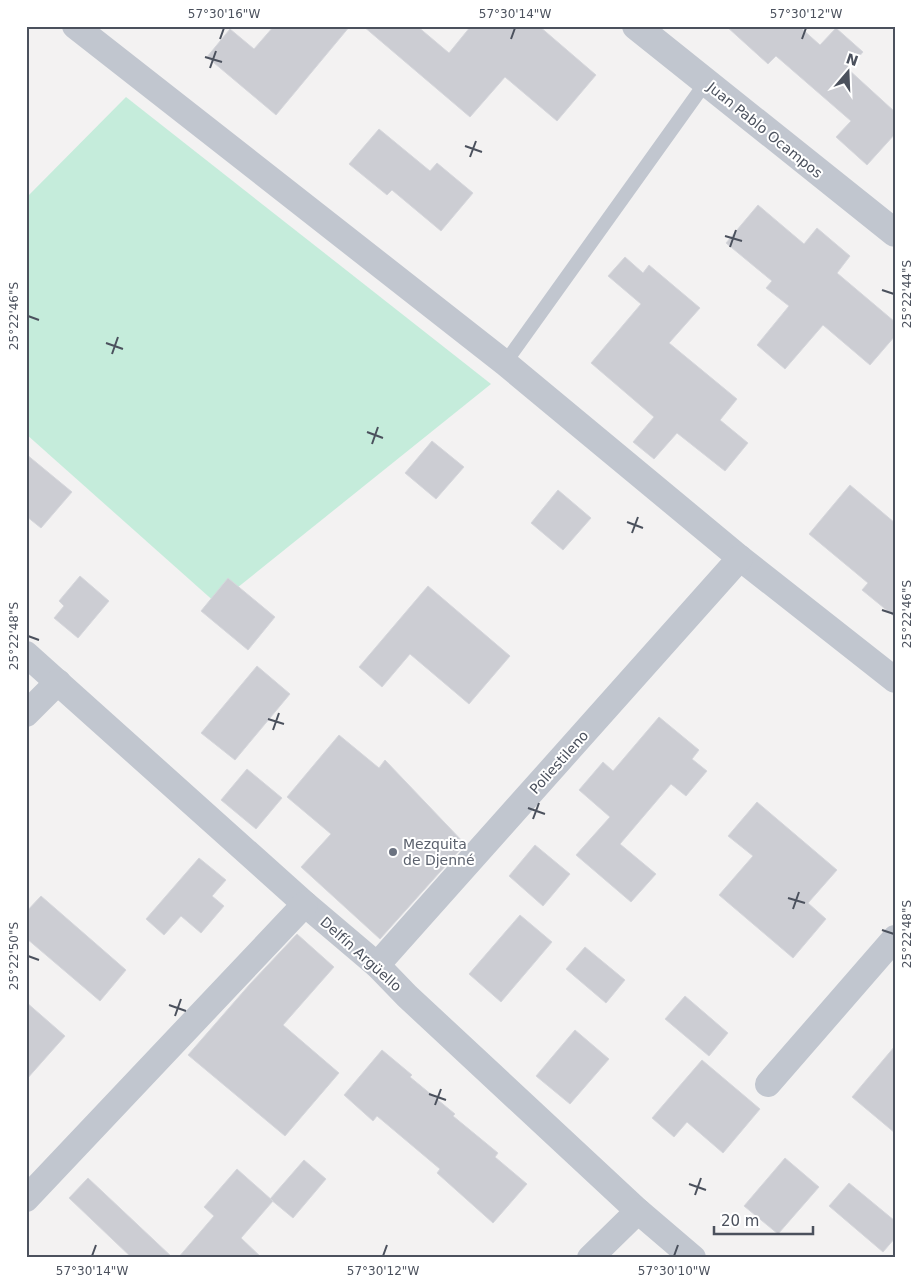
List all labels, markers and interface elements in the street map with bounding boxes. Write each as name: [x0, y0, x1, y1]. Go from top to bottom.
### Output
text: 57°30'16"W: [188, 7, 260, 21]
text: 57°30'14"W: [479, 7, 551, 21]
text: 57°30'12"W: [770, 7, 842, 21]
north arrow: [824, 48, 874, 98]
text: N: [844, 50, 860, 69]
street label: Juan Pablo Ocampos: [704, 78, 826, 181]
text: 25°22'44"S: [900, 260, 914, 328]
text: 25°22'46"S: [7, 282, 21, 350]
text: 25°22'46"S: [900, 580, 914, 648]
text: 25°22'48"S: [7, 602, 21, 670]
street label: Poliestileno: [526, 727, 592, 797]
place label: Mezquita de Djenné: [403, 836, 475, 868]
marker: Mezquita de Djenné: [387, 846, 399, 858]
text: 25°22'48"S: [900, 900, 914, 968]
street label: Delfín Argüello: [317, 914, 405, 994]
text: 25°22'50"S: [7, 922, 21, 990]
scale bar: [714, 1204, 812, 1236]
text: 20 m: [721, 1212, 759, 1230]
text: 57°30'14"W: [56, 1264, 128, 1278]
text: 57°30'12"W: [347, 1264, 419, 1278]
text: 57°30'10"W: [638, 1264, 710, 1278]

